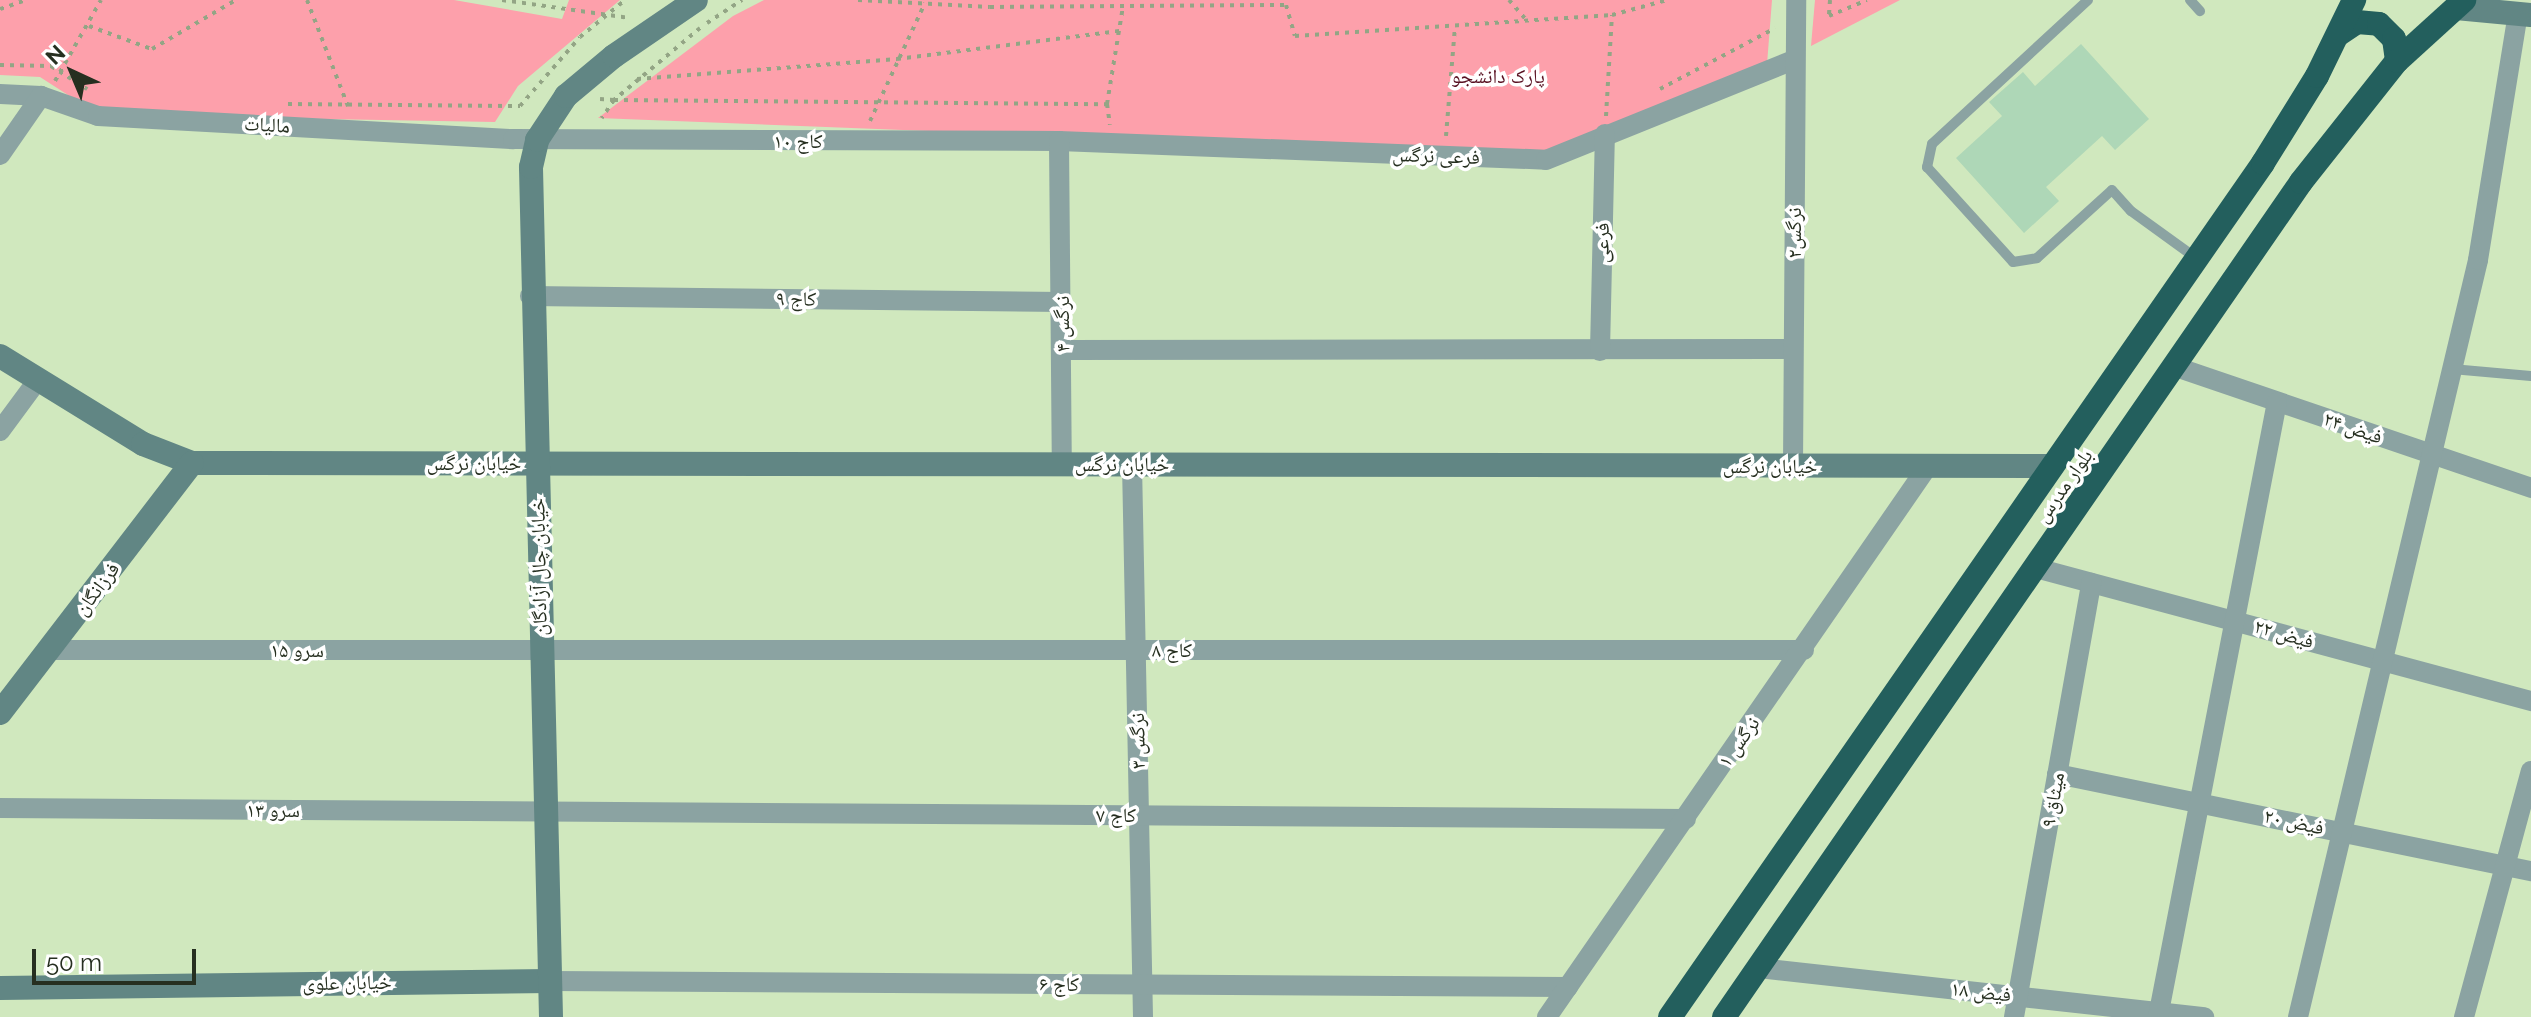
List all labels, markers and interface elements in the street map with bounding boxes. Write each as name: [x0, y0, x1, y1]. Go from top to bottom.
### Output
north arrow: [32, 32, 112, 112]
text: N: [40, 40, 70, 70]
park label: پارک دانشجو: [1451, 64, 1545, 88]
street label: مالیات: [243, 112, 291, 138]
street label: کاج ۱۰: [773, 129, 823, 153]
street label: فرعی نرگس: [1392, 142, 1480, 170]
street label: نرگس۲: [1782, 207, 1806, 259]
street label: فرعی: [1590, 223, 1614, 263]
street label: کاج ۹: [776, 287, 816, 311]
street label: نرگس ۴: [1050, 296, 1074, 352]
street label: فیض ۲۴: [2320, 407, 2386, 449]
street label: بلوار مدرس: [2030, 445, 2098, 527]
street label: خیابان نرگس: [427, 451, 521, 475]
street label: خیابان نرگس: [1075, 452, 1169, 476]
street label: خیابان نرگس: [1723, 454, 1817, 478]
street label: خیابان چال آزادگان: [526, 498, 552, 636]
street label: فرزانگان: [69, 558, 125, 620]
street label: فیض ۲۲: [2252, 614, 2316, 654]
street label: سرو ۱۵: [270, 638, 324, 662]
street label: کاج ۸: [1152, 638, 1192, 662]
street label: نرگس ۱: [1713, 712, 1765, 772]
street label: نرگس ۳: [1126, 713, 1150, 769]
street label: میثاق ۹: [2036, 771, 2070, 829]
street label: سرو ۱۳: [246, 798, 300, 822]
street label: کاج ۷: [1096, 803, 1136, 827]
street label: فیض ۲۰: [2262, 804, 2326, 840]
scale bar: [36, 933, 200, 983]
text: 50 m: [46, 948, 102, 977]
street label: خیابان علوی: [302, 970, 392, 996]
street label: کاج ۶: [1039, 972, 1079, 996]
street label: فیض ۱۸: [1950, 977, 2012, 1007]

